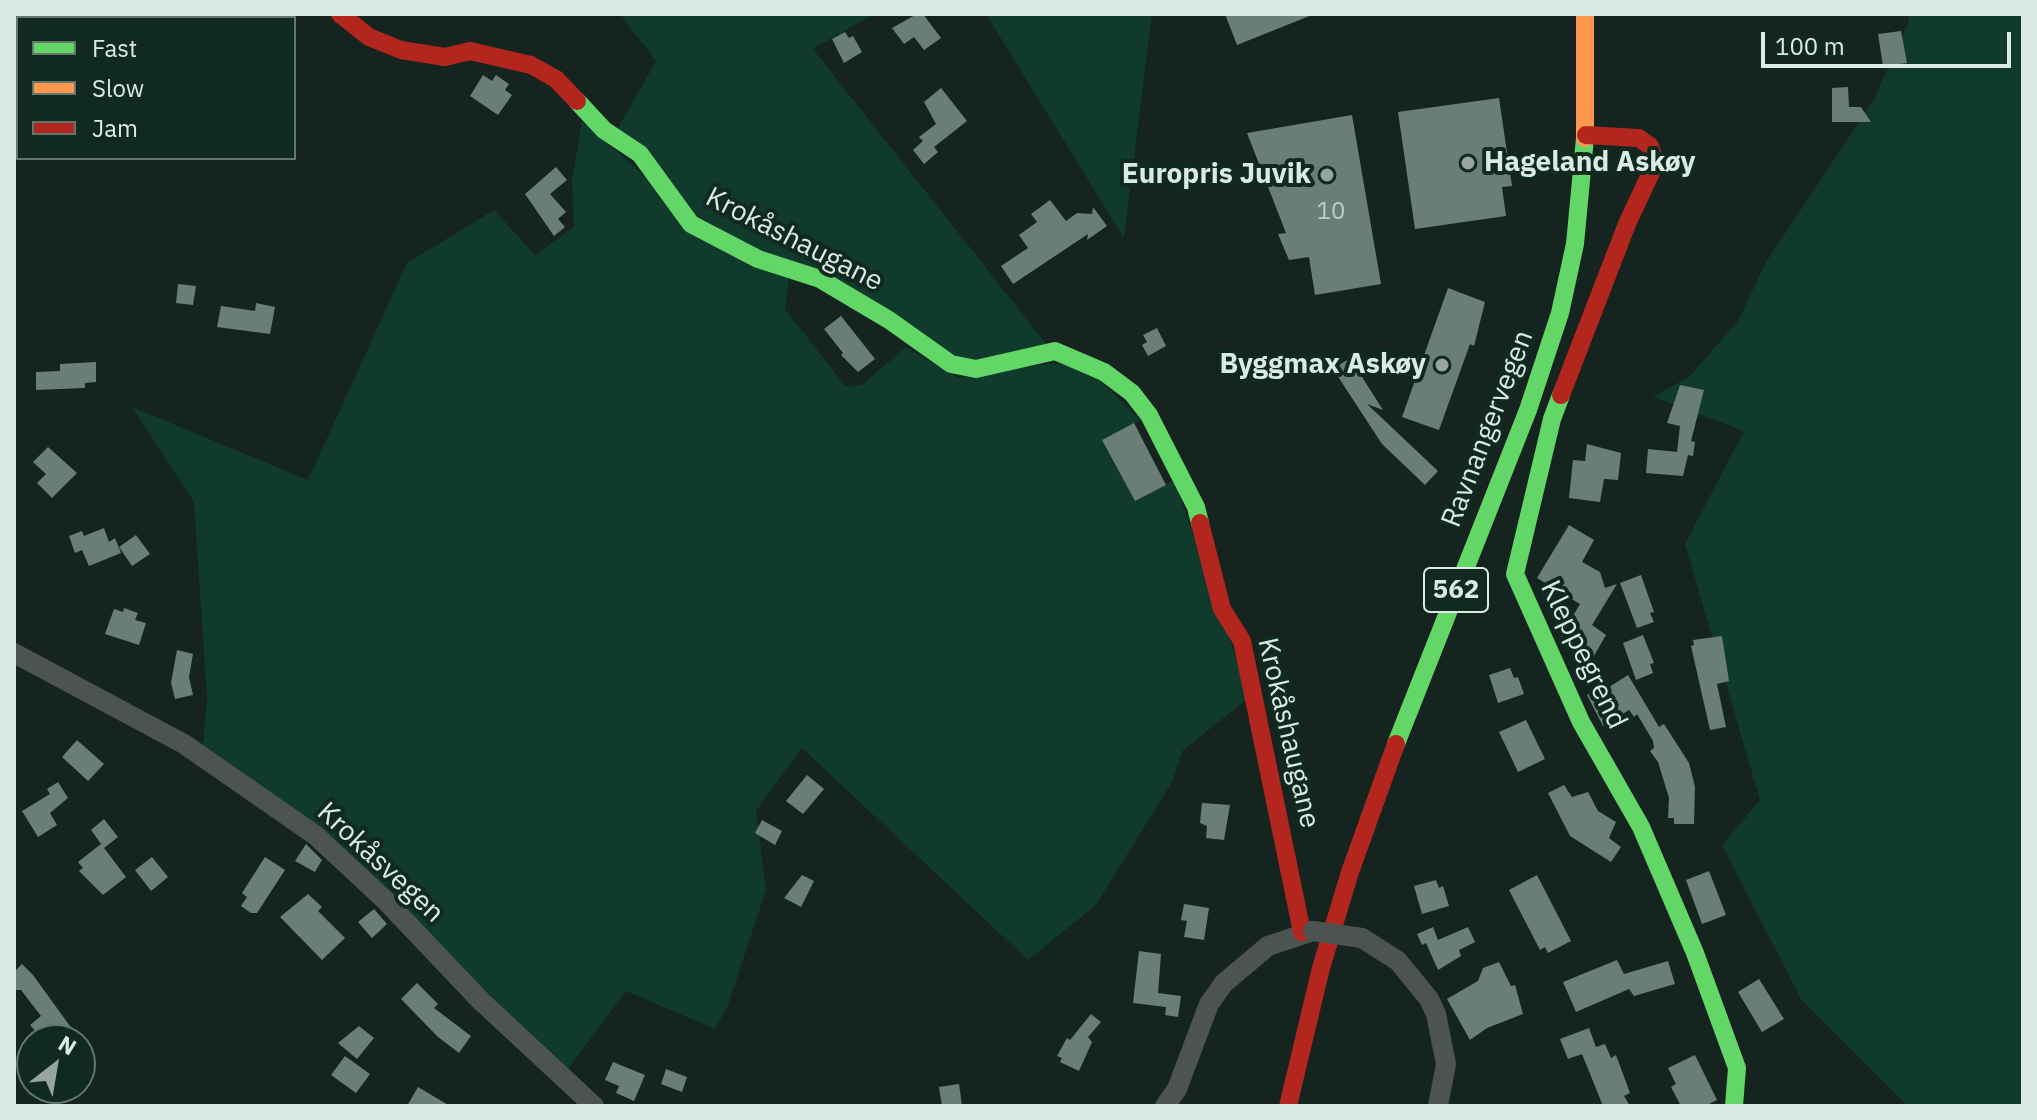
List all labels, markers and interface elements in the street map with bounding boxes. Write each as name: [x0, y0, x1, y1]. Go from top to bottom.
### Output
legend: [16, 16, 296, 160]
scale bar: [1765, 16, 2015, 66]
text: 100 m: [1775, 30, 1845, 62]
text: Fast: [92, 32, 137, 64]
text: Slow: [92, 72, 144, 104]
text: Jam: [92, 112, 138, 144]
place label: Hageland Askøy: [1484, 146, 1695, 180]
marker: Hageland Askøy: [1459, 154, 1477, 172]
place label: Europris Juvik: [1122, 158, 1311, 192]
marker: Europris Juvik: [1318, 166, 1336, 184]
street label: Krokåshaugane: [700, 181, 888, 299]
house number: 10: [1317, 198, 1345, 226]
street label: Ravnangervegen: [1435, 326, 1541, 532]
place label: Byggmax Askøy: [1219, 348, 1426, 382]
marker: Byggmax Askøy: [1433, 356, 1451, 374]
road number: 562: [1424, 568, 1488, 612]
street label: Kleppegrend: [1533, 575, 1633, 735]
street label: Krokåshaugane: [1250, 635, 1326, 831]
street label: Krokåsvegen: [310, 796, 450, 930]
north arrow: [16, 1024, 96, 1104]
text: N: [53, 1028, 82, 1061]

